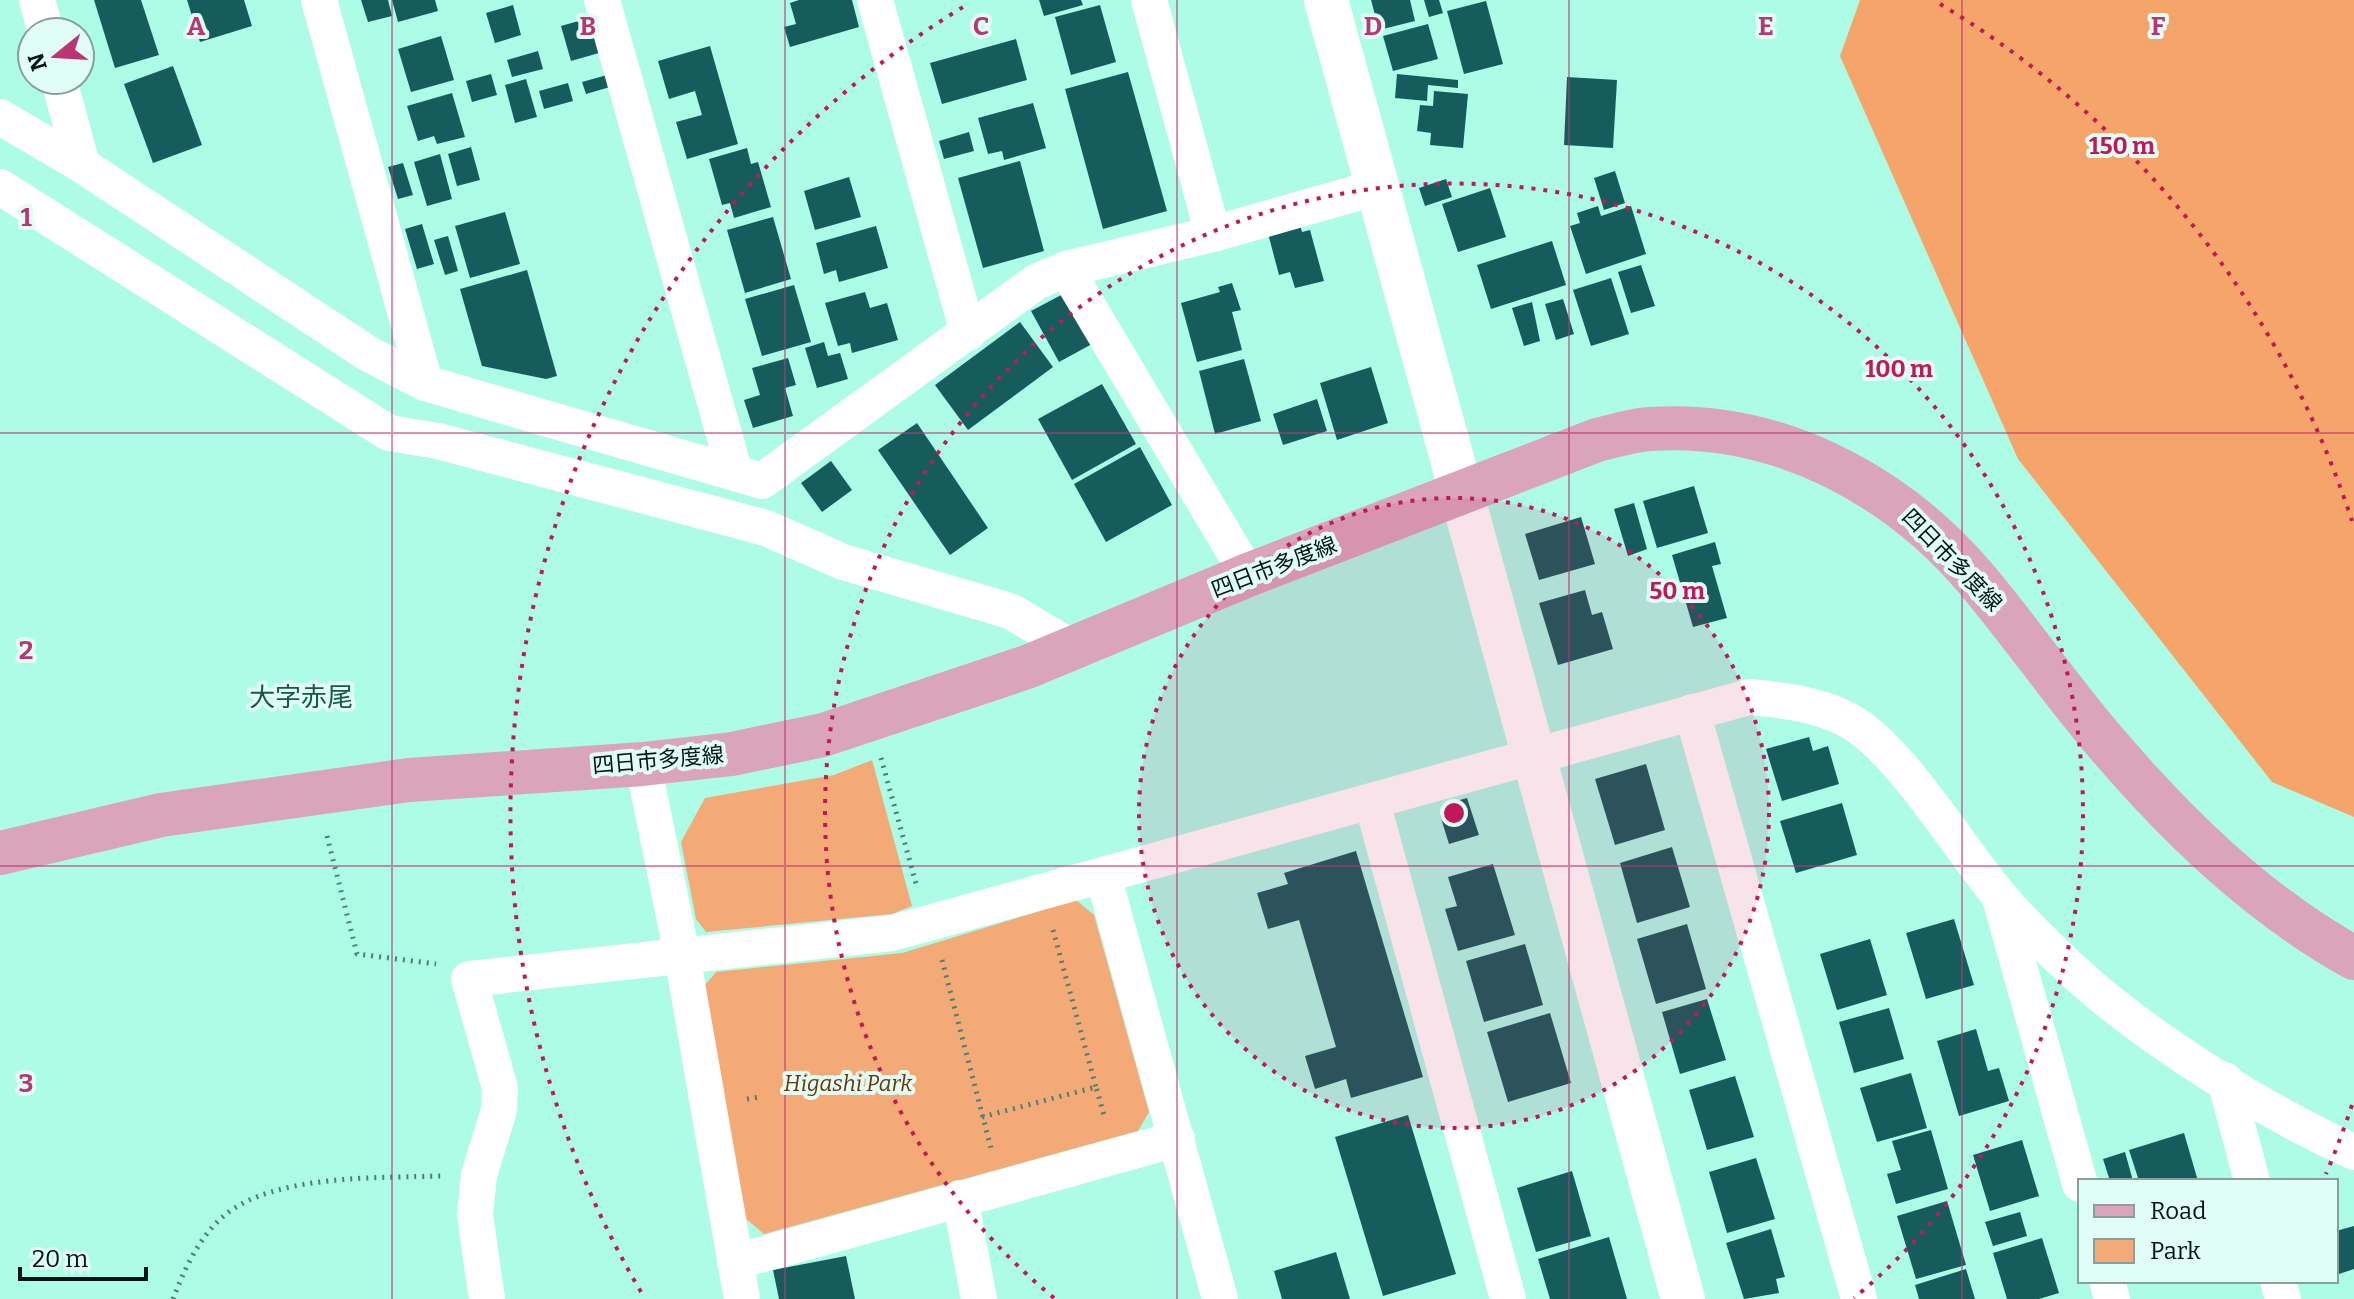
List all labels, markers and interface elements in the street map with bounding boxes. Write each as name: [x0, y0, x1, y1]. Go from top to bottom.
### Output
text: A: [187, 11, 206, 42]
text: B: [580, 11, 596, 42]
text: C: [973, 11, 989, 42]
text: D: [1364, 11, 1382, 42]
text: E: [1758, 11, 1774, 42]
text: F: [2151, 11, 2166, 42]
north arrow: [16, 16, 96, 96]
text: N: [22, 50, 53, 74]
text: 150 m: [2089, 132, 2155, 160]
text: 1: [20, 202, 32, 233]
text: 100 m: [1865, 355, 1933, 383]
street label: 四日市多度線: [1896, 503, 2008, 617]
street label: 四日市多度線: [1208, 531, 1340, 603]
text: 50 m: [1649, 577, 1705, 605]
text: 2: [19, 635, 33, 666]
district label: 大字赤尾: [249, 682, 353, 713]
street label: 四日市多度線: [591, 741, 725, 779]
centre of rings: [1440, 799, 1468, 827]
text: 3: [19, 1068, 33, 1099]
park label: Higashi Park: [784, 1070, 913, 1097]
legend: [2078, 1179, 2338, 1283]
text: Road: [2150, 1197, 2206, 1225]
scale bar: [20, 1231, 146, 1281]
text: Park: [2150, 1237, 2201, 1265]
text: 20 m: [32, 1245, 88, 1273]

